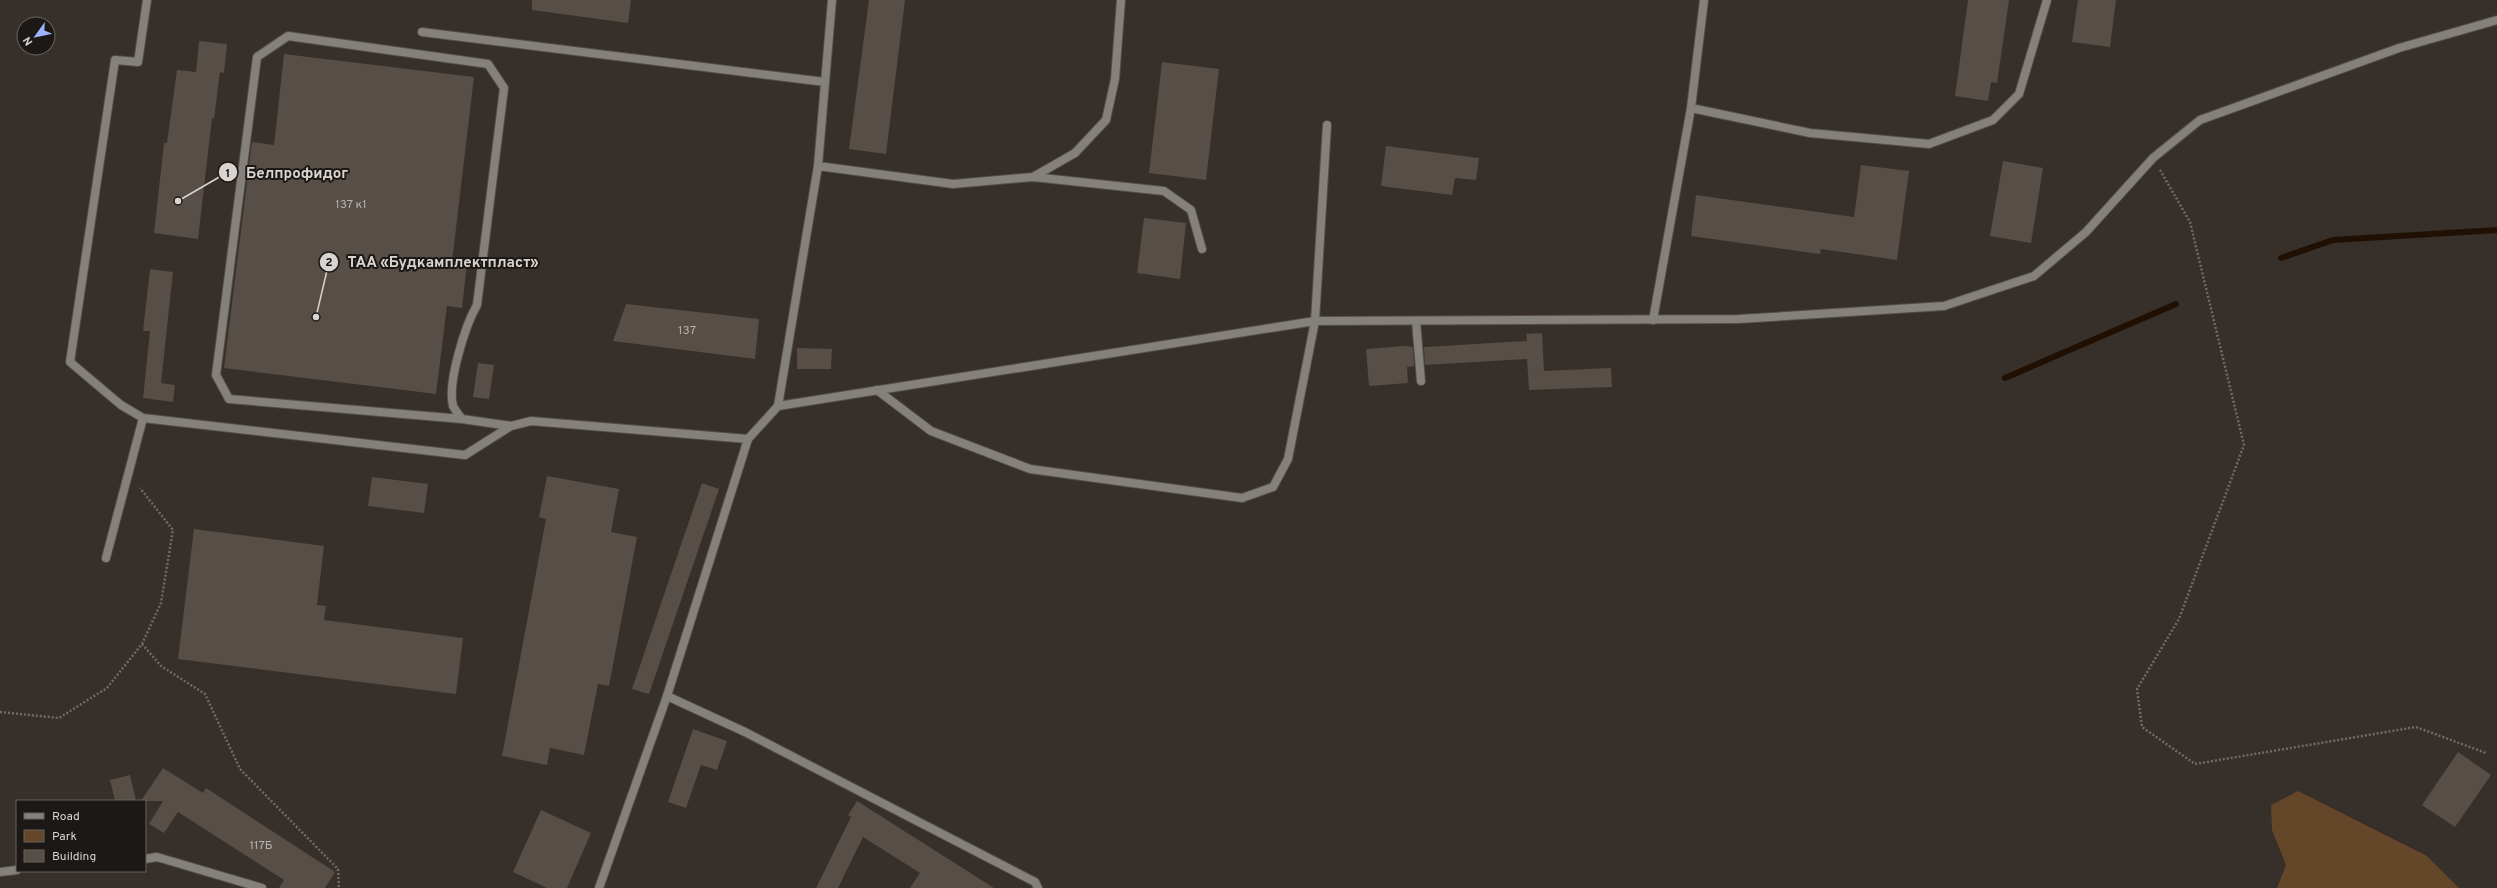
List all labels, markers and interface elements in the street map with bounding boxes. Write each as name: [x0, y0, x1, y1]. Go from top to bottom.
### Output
north arrow: [16, 16, 56, 56]
text: N: [20, 34, 36, 48]
callout: Белпрофидог: [218, 159, 356, 186]
text: Белпрофидог: [246, 165, 348, 184]
text: 1: [226, 166, 230, 182]
house number: 137 к1: [335, 197, 367, 213]
callout: ТАА «Будкамплектпласт»: [319, 248, 547, 275]
text: ТАА «Будкамплектпласт»: [347, 254, 539, 273]
text: 2: [325, 255, 333, 271]
house number: 137: [678, 323, 696, 339]
legend: [16, 800, 146, 872]
text: Road: [52, 809, 80, 825]
text: Park: [52, 829, 77, 845]
house number: 117Б: [250, 838, 273, 854]
text: Building: [52, 849, 96, 865]

